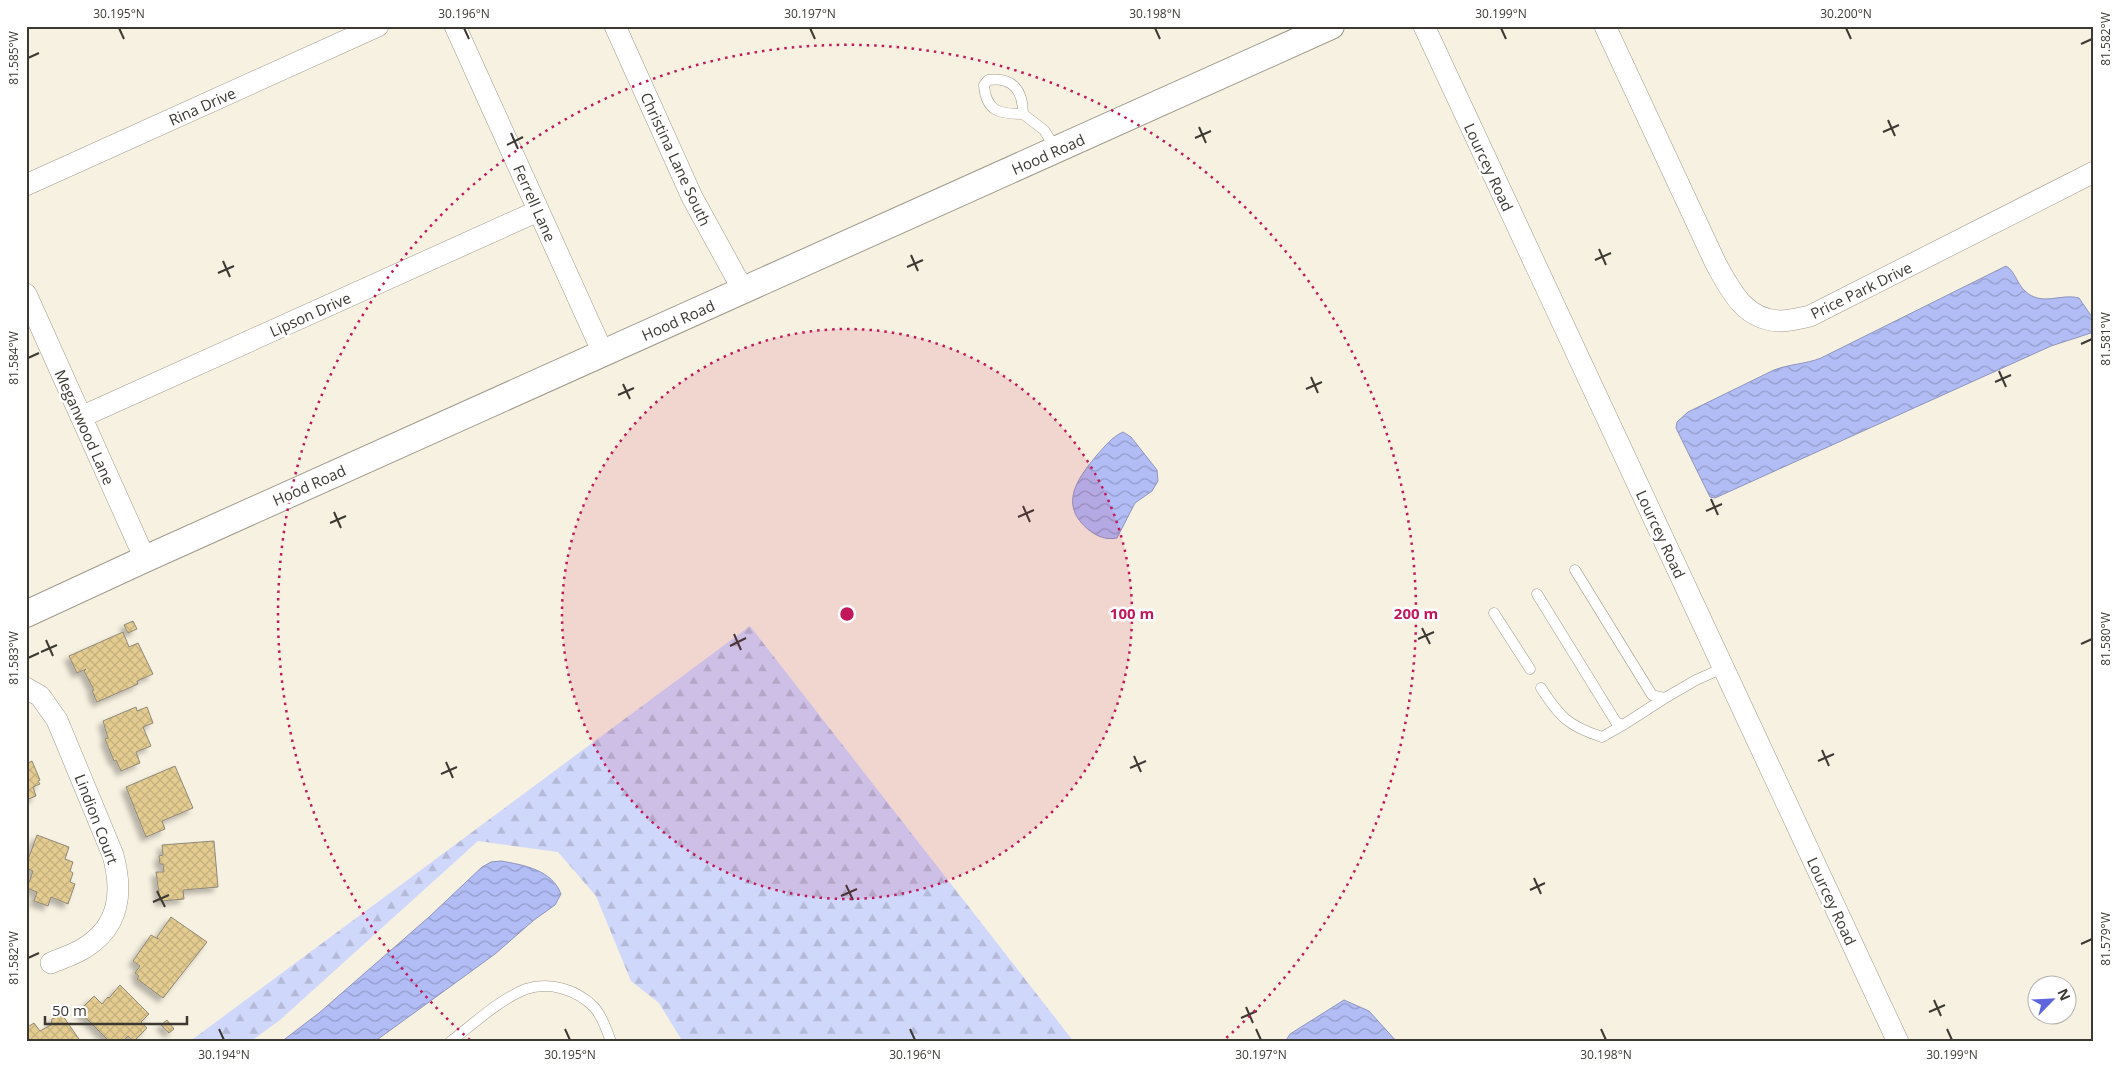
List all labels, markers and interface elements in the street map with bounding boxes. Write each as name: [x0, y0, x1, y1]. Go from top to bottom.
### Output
text: 30.195°N: [93, 5, 145, 22]
text: 30.196°N: [438, 5, 490, 22]
text: 30.197°N: [784, 5, 836, 22]
text: 30.198°N: [1129, 5, 1181, 22]
text: 30.199°N: [1475, 5, 1527, 22]
text: 30.200°N: [1820, 5, 1872, 22]
text: 81.582°W: [2097, 12, 2114, 66]
text: 81.585°W: [5, 31, 22, 85]
street label: Rina Drive: [165, 82, 239, 130]
street label: Christina Lane South: [636, 89, 716, 229]
street label: Lourcey Road: [1460, 120, 1518, 214]
street label: Hood Road: [1008, 129, 1088, 179]
street label: Ferrell Lane: [509, 161, 561, 245]
street label: Price Park Drive: [1807, 257, 1915, 323]
street label: Lipson Drive: [266, 287, 354, 341]
street label: Hood Road: [638, 295, 718, 345]
text: 81.581°W: [2097, 312, 2114, 366]
text: 81.584°W: [5, 331, 22, 385]
street label: Meganwood Lane: [51, 366, 119, 488]
street label: Hood Road: [269, 460, 349, 510]
street label: Lourcey Road: [1632, 487, 1690, 581]
text: 100 m: [1110, 603, 1154, 623]
text: 200 m: [1394, 603, 1438, 623]
centre of rings: [838, 605, 856, 623]
text: 81.580°W: [2097, 612, 2114, 666]
text: 81.583°W: [5, 631, 22, 685]
street label: Lindion Court: [71, 771, 123, 867]
street label: Lourcey Road: [1803, 854, 1861, 948]
text: 81.579°W: [2097, 912, 2114, 966]
text: 81.582°W: [5, 931, 22, 985]
north arrow: [2028, 976, 2078, 1026]
text: N: [2053, 985, 2075, 1004]
scale bar: [45, 993, 188, 1025]
text: 50 m: [52, 1000, 87, 1020]
text: 30.194°N: [198, 1046, 250, 1063]
text: 30.195°N: [544, 1046, 596, 1063]
text: 30.196°N: [889, 1046, 941, 1063]
text: 30.197°N: [1235, 1046, 1287, 1063]
text: 30.198°N: [1580, 1046, 1632, 1063]
text: 30.199°N: [1926, 1046, 1978, 1063]

